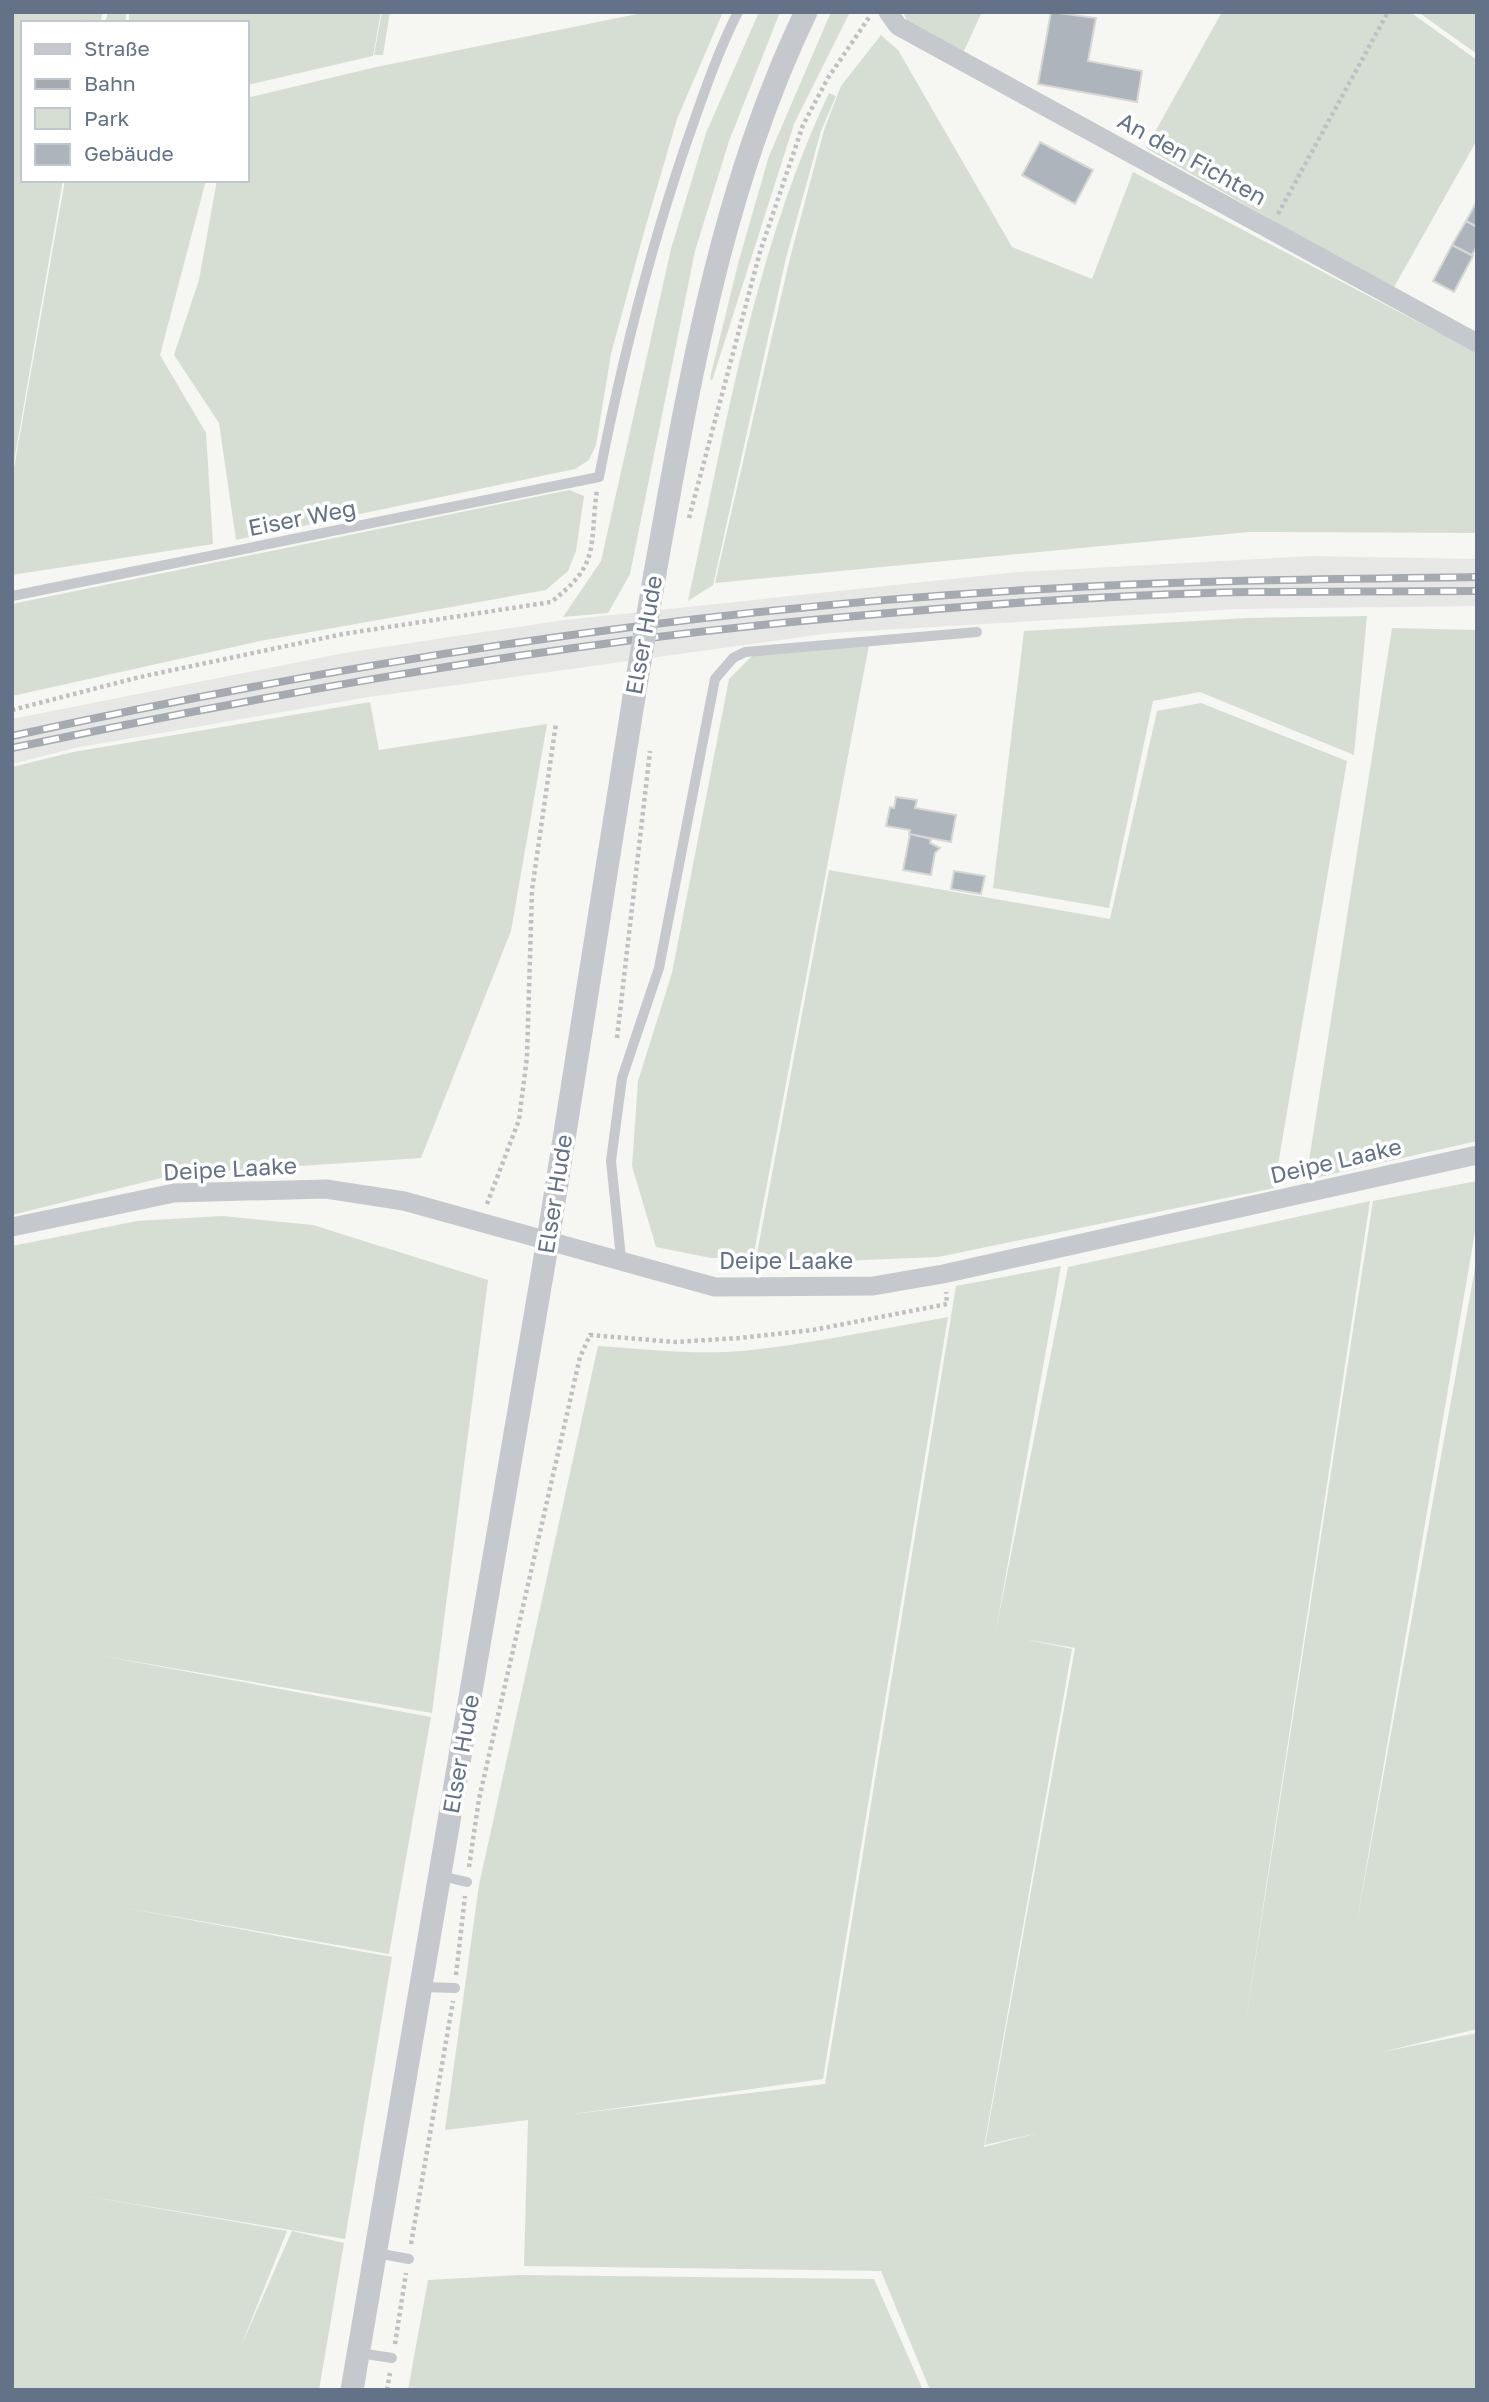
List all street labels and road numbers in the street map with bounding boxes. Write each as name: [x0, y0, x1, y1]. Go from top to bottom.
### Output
street label: An den Fichten: [1113, 106, 1272, 211]
street label: Eiser Weg: [246, 493, 358, 541]
street label: Elser Hude: [619, 573, 667, 697]
street label: Deipe Laake: [1267, 1131, 1404, 1189]
street label: Elser Hude: [531, 1132, 577, 1256]
street label: Deipe Laake: [162, 1151, 298, 1185]
street label: Deipe Laake: [719, 1246, 853, 1274]
street label: Elser Hude: [436, 1692, 484, 1816]

